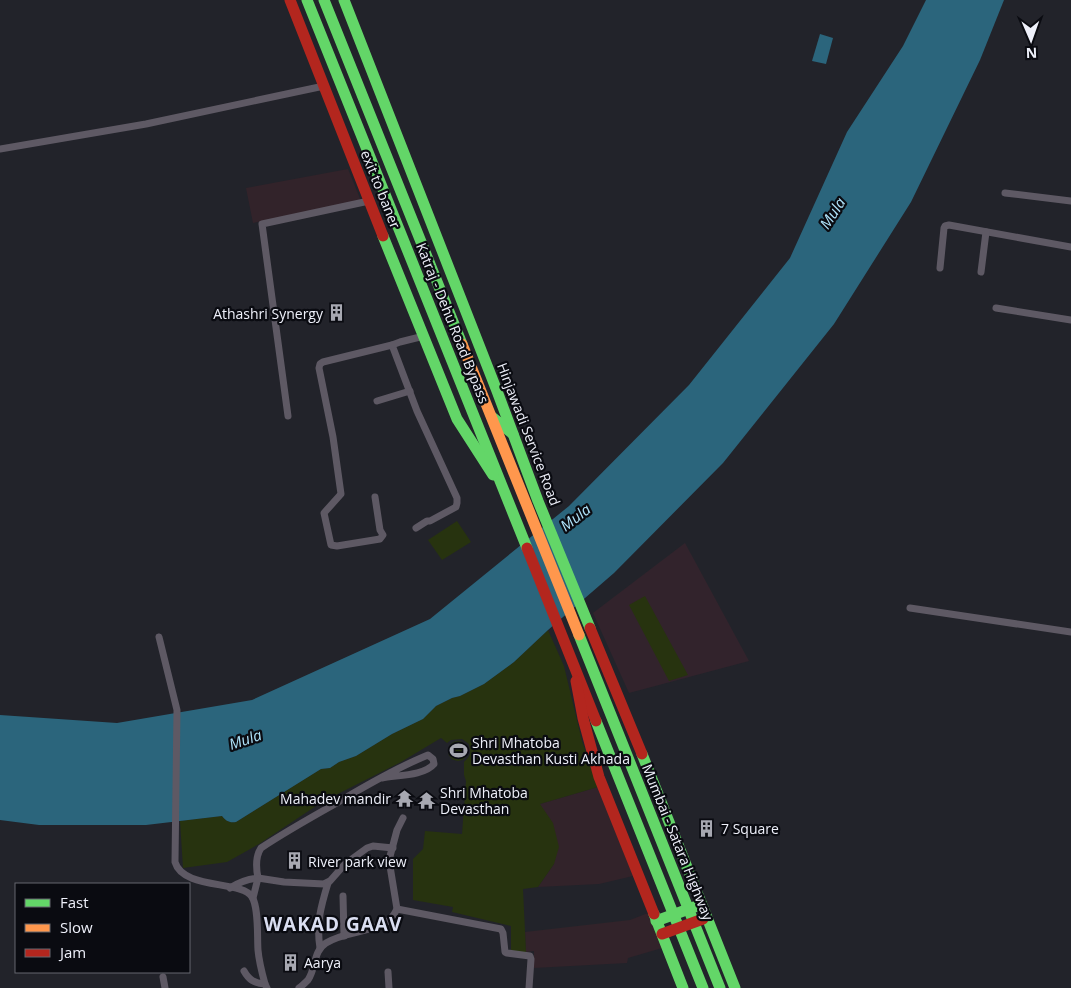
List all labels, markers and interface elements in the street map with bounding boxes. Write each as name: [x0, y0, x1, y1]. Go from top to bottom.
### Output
north arrow: [1006, 15, 1056, 65]
text: N: [1025, 44, 1037, 63]
street label: exit to baner: [357, 147, 405, 231]
water label: Mula: [814, 193, 850, 232]
street label: Katraj - Dehu Road Bypass: [412, 240, 494, 406]
building icon: Athashri Synergy: [327, 303, 347, 323]
place label: Athashri Synergy: [213, 304, 324, 323]
street label: Hinjawadi Service Road: [493, 360, 565, 508]
water label: Mula: [556, 499, 595, 535]
water label: Mula: [226, 724, 265, 754]
place label: Shri Mhatoba Devasthan Kusti Akhada: [472, 733, 630, 768]
sports icon: Shri Mhatoba Devasthan Kusti Akhada: [448, 740, 468, 760]
street label: Mumbai - Satara Highway: [638, 761, 718, 924]
place label: Shri Mhatoba Devasthan: [440, 783, 528, 818]
temple icon: Mahadev mandir: [395, 788, 415, 808]
place label: Mahadev mandir: [280, 789, 391, 808]
temple icon: Shri Mhatoba Devasthan: [416, 790, 436, 810]
building icon: 7 Square: [697, 818, 717, 838]
place label: 7 Square: [721, 819, 779, 838]
building icon: River park view: [284, 851, 304, 871]
place label: River park view: [308, 852, 407, 871]
legend: [15, 883, 190, 973]
text: Fast: [60, 892, 89, 912]
district label: WAKAD GAAV: [264, 911, 402, 937]
text: Slow: [60, 917, 93, 937]
text: Jam: [58, 942, 86, 962]
building icon: Aarya: [280, 952, 300, 972]
place label: Aarya: [304, 953, 341, 972]

